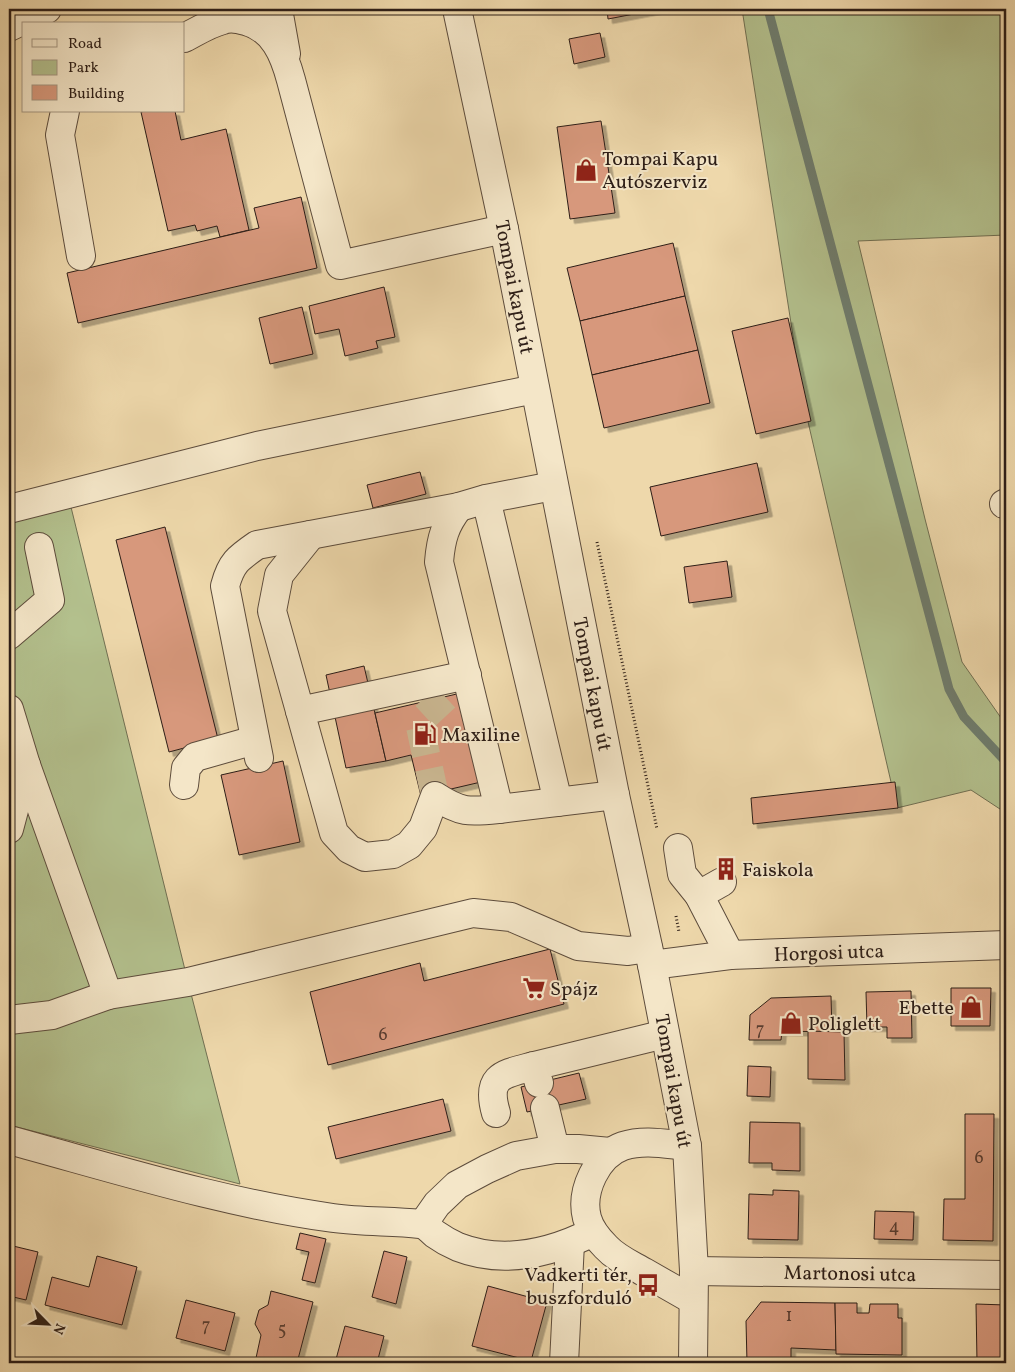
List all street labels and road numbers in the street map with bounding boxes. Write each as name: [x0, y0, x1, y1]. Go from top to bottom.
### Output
street label: Tompai kapu út: [486, 218, 540, 357]
street label: Tompai kapu út: [564, 615, 618, 754]
street label: Horgosi utca: [773, 938, 885, 970]
street label: Tompai kapu út: [646, 1012, 698, 1151]
street label: Martonosi utca: [783, 1260, 917, 1290]

